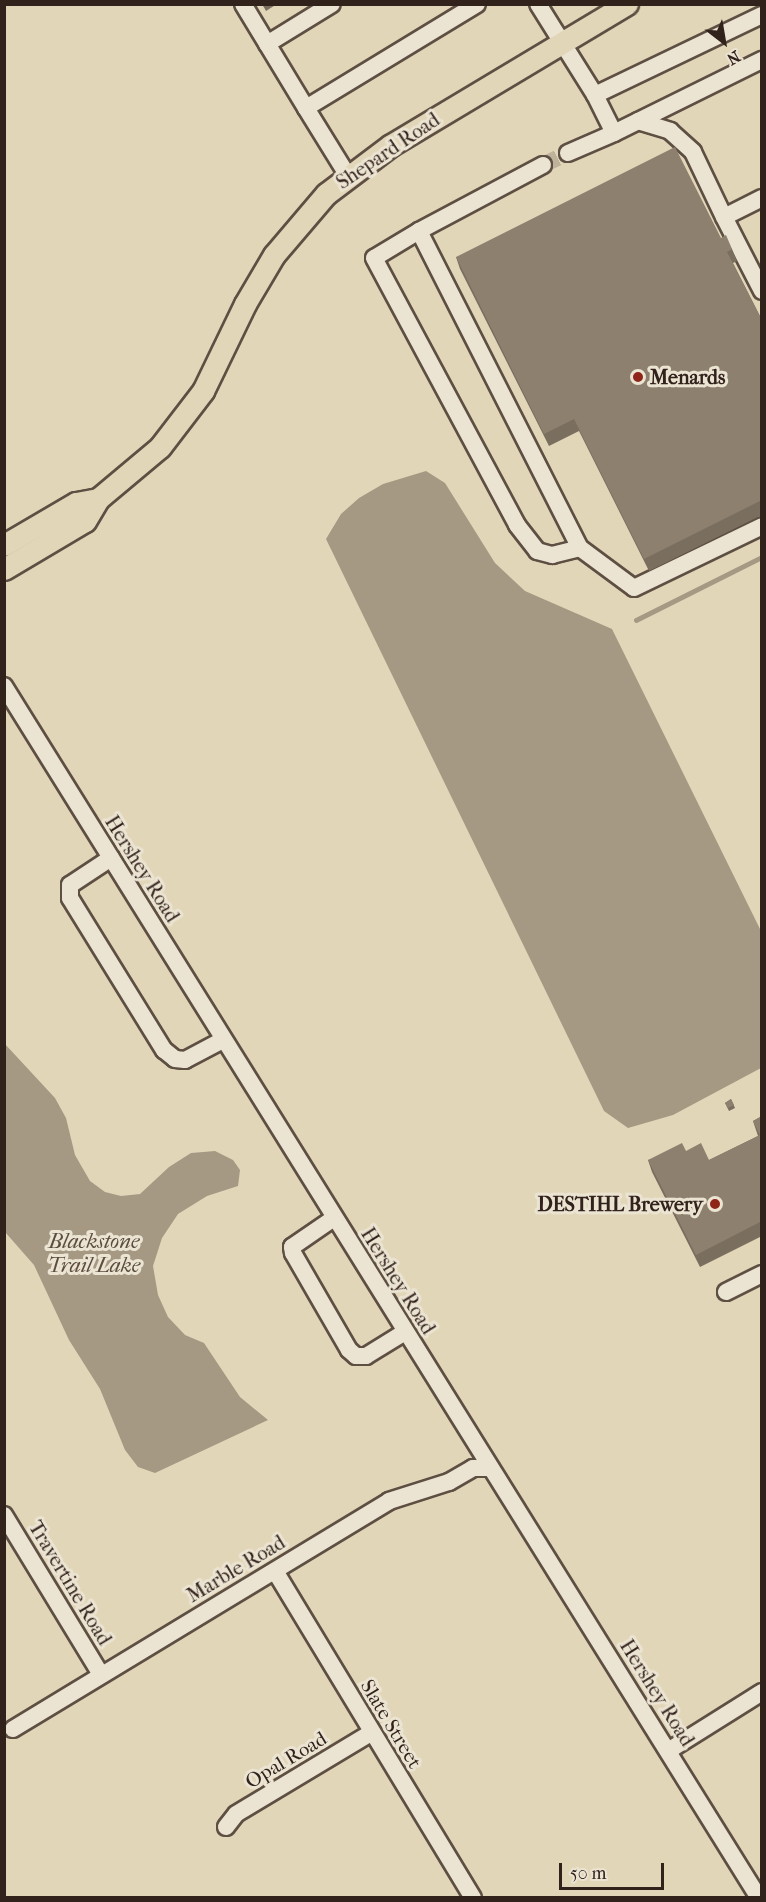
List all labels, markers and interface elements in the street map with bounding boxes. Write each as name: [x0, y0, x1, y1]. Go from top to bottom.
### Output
north arrow: [694, 12, 754, 72]
text: N: [723, 47, 744, 69]
street label: Shepard Road: [332, 108, 444, 194]
place label: Menards: [650, 365, 725, 389]
marker: Menards: [631, 370, 645, 384]
street label: Hershey Road: [100, 811, 184, 927]
place label: DESTIHL Brewery: [537, 1192, 703, 1216]
marker: DESTIHL Brewery: [708, 1197, 722, 1211]
street label: Hershey Road: [356, 1223, 440, 1339]
water label: Blackstone Trail Lake: [48, 1228, 140, 1278]
street label: Travertine Road: [23, 1516, 117, 1650]
street label: Marble Road: [182, 1530, 290, 1608]
street label: Hershey Road: [615, 1635, 699, 1751]
street label: Slate Street: [355, 1675, 427, 1773]
street label: Opal Road: [241, 1726, 331, 1794]
scale bar: [562, 1851, 667, 1889]
text: 50 m: [570, 1863, 606, 1884]

